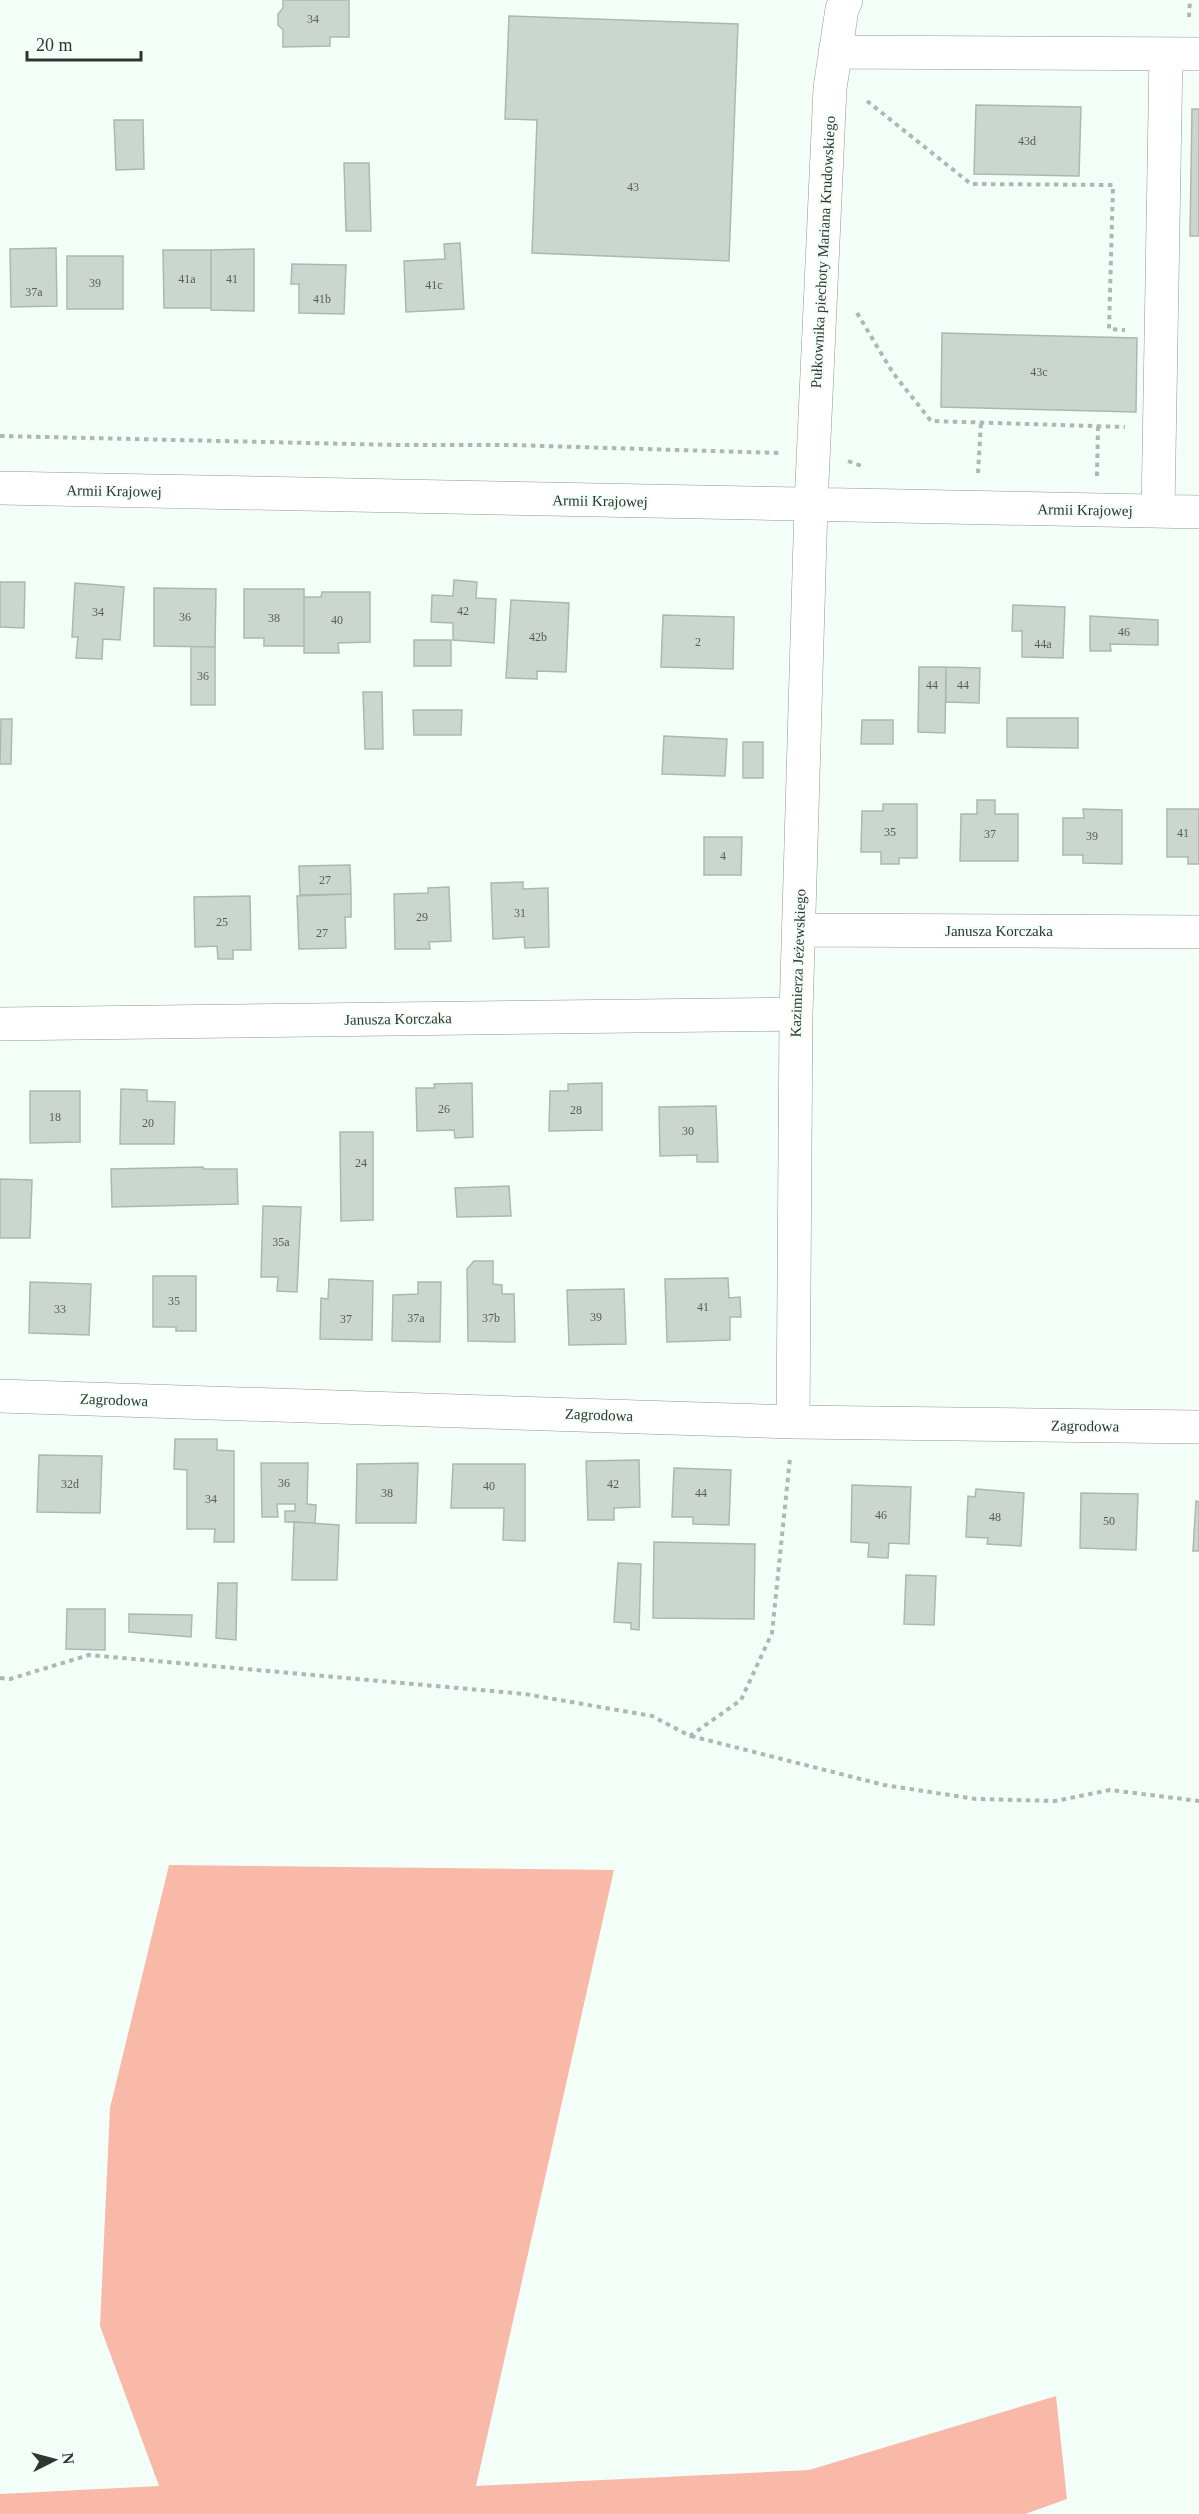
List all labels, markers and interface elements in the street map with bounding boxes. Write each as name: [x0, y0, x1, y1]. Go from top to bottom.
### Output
house number: 34: [307, 12, 319, 26]
scale bar: [27, 24, 141, 62]
text: 20 m: [36, 35, 73, 55]
street label: Pułkownika piechoty Mariana Krudowskiego: [808, 115, 838, 389]
house number: 43d: [1018, 134, 1036, 148]
house number: 43: [627, 180, 639, 194]
house number: 41a: [178, 272, 196, 286]
house number: 41: [226, 272, 238, 286]
house number: 39: [89, 276, 101, 290]
house number: 41c: [425, 278, 443, 292]
house number: 37a: [25, 285, 43, 299]
house number: 41b: [313, 292, 331, 306]
house number: 43c: [1030, 365, 1048, 379]
street label: Armii Krajowej: [66, 482, 162, 500]
street label: Armii Krajowej: [552, 492, 648, 510]
street label: Armii Krajowej: [1037, 501, 1133, 519]
house number: 42: [457, 604, 469, 618]
house number: 34: [92, 605, 104, 619]
house number: 36: [179, 610, 191, 624]
house number: 38: [268, 611, 280, 625]
house number: 40: [331, 613, 343, 627]
house number: 46: [1118, 625, 1130, 639]
house number: 42b: [529, 630, 547, 644]
house number: 2: [695, 635, 701, 649]
house number: 44a: [1034, 637, 1052, 651]
house number: 36: [197, 669, 209, 683]
house number: 44: [926, 678, 938, 692]
house number: 44: [957, 678, 969, 692]
house number: 35: [884, 825, 896, 839]
house number: 41: [1177, 826, 1189, 840]
house number: 37: [984, 827, 996, 841]
house number: 39: [1086, 829, 1098, 843]
house number: 4: [720, 849, 726, 863]
house number: 27: [319, 873, 331, 887]
street label: Kazimierza Jeżewskiego: [787, 888, 809, 1038]
house number: 31: [514, 906, 526, 920]
house number: 29: [416, 910, 428, 924]
house number: 25: [216, 915, 228, 929]
street label: Janusza Korczaka: [945, 923, 1053, 939]
house number: 27: [316, 926, 328, 940]
street label: Janusza Korczaka: [344, 1010, 452, 1028]
house number: 26: [438, 1102, 450, 1116]
house number: 28: [570, 1103, 582, 1117]
house number: 18: [49, 1110, 61, 1124]
house number: 20: [142, 1116, 154, 1130]
house number: 30: [682, 1124, 694, 1138]
house number: 24: [355, 1156, 367, 1170]
house number: 35a: [272, 1235, 290, 1249]
house number: 35: [168, 1294, 180, 1308]
house number: 41: [697, 1300, 709, 1314]
house number: 33: [54, 1302, 66, 1316]
house number: 39: [590, 1310, 602, 1324]
house number: 37a: [407, 1311, 425, 1325]
house number: 37b: [482, 1311, 500, 1325]
house number: 37: [340, 1312, 352, 1326]
street label: Zagrodowa: [80, 1391, 149, 1409]
street label: Zagrodowa: [565, 1406, 634, 1424]
street label: Zagrodowa: [1051, 1417, 1120, 1435]
house number: 36: [278, 1476, 290, 1490]
house number: 32d: [61, 1477, 79, 1491]
house number: 42: [607, 1477, 619, 1491]
house number: 40: [483, 1479, 495, 1493]
house number: 38: [381, 1486, 393, 1500]
house number: 44: [695, 1486, 707, 1500]
house number: 34: [205, 1492, 217, 1506]
house number: 46: [875, 1508, 887, 1522]
house number: 48: [989, 1510, 1001, 1524]
house number: 50: [1103, 1514, 1115, 1528]
north arrow: [24, 2430, 84, 2490]
text: N: [59, 2452, 78, 2466]

